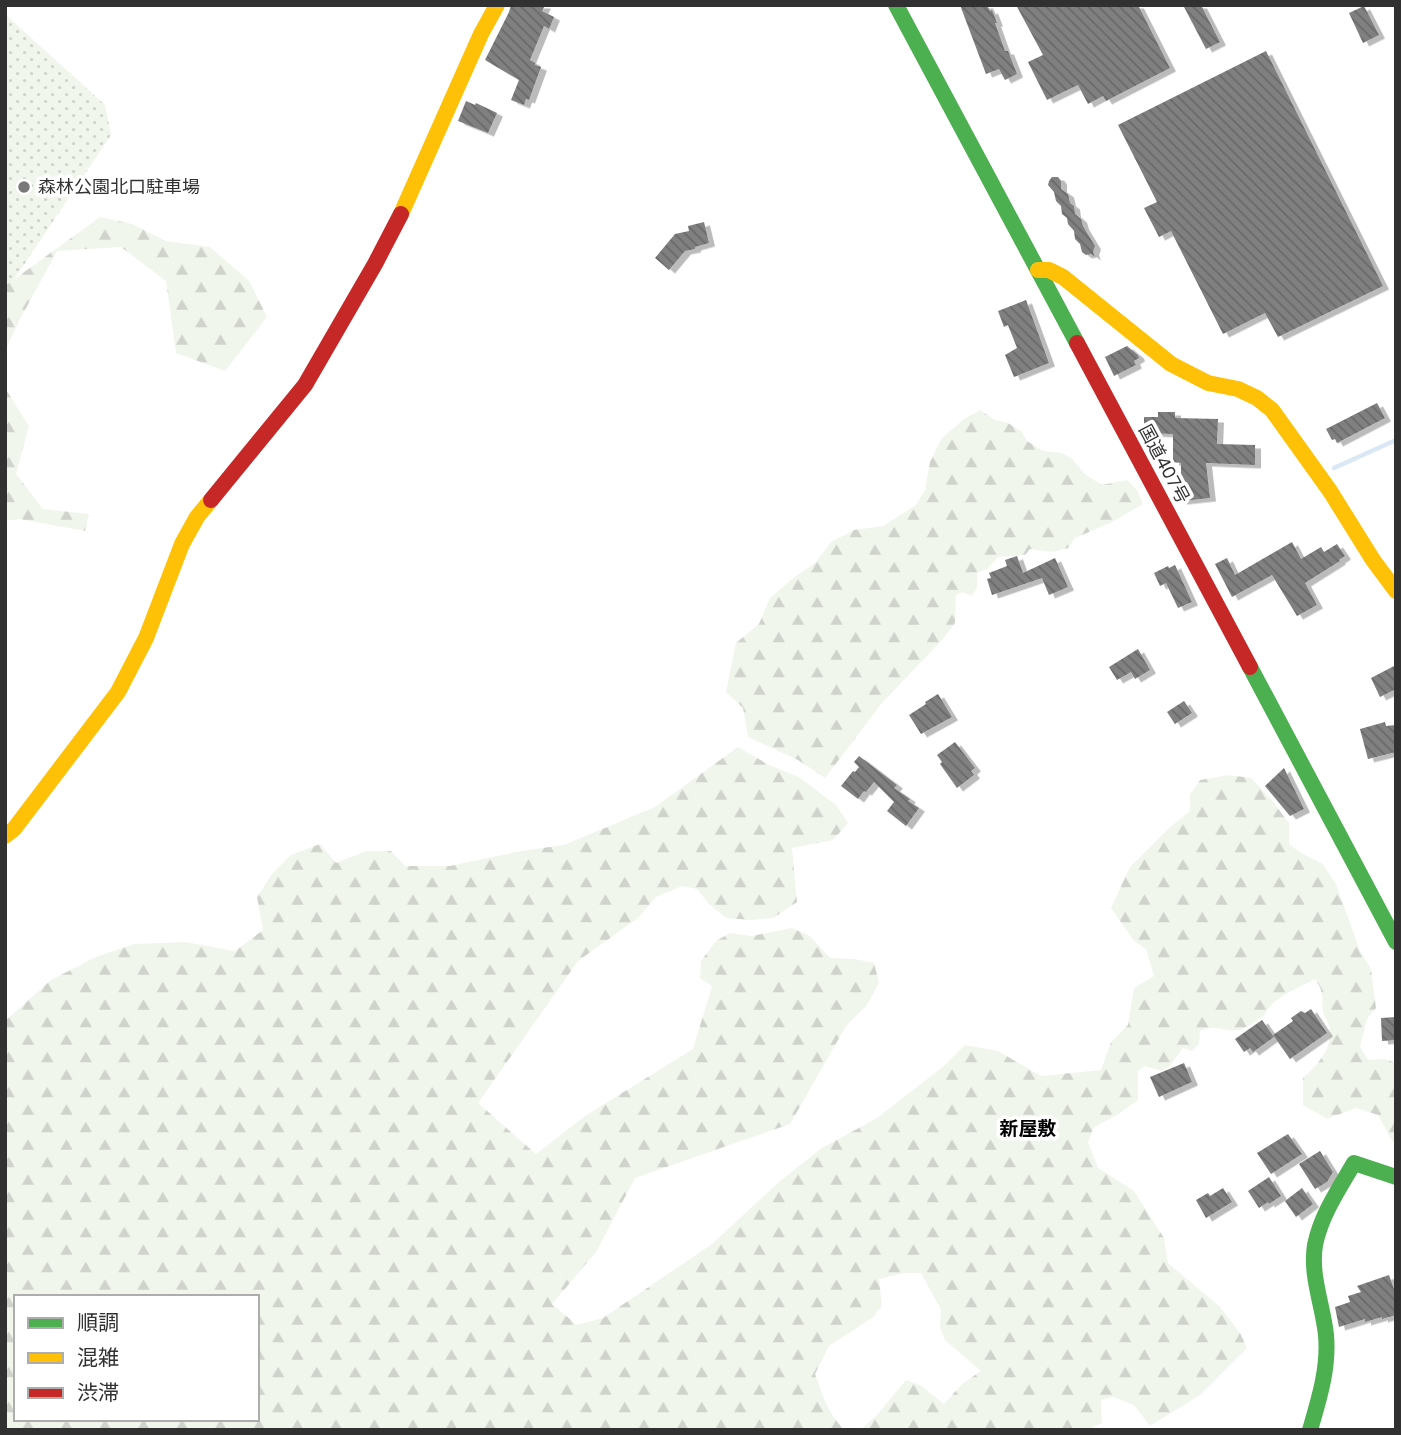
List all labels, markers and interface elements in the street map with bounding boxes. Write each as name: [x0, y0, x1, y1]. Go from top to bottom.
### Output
place label: 森林公園北口駐車場: [38, 174, 200, 199]
marker: 森林公園北口駐車場: [16, 179, 32, 195]
street label: 国道407号: [1133, 420, 1196, 508]
district label: 新屋敷: [999, 1115, 1057, 1142]
legend: [14, 1295, 259, 1421]
text: 順調: [77, 1308, 119, 1337]
text: 混雑: [77, 1343, 119, 1372]
text: 渋滞: [77, 1378, 119, 1407]

